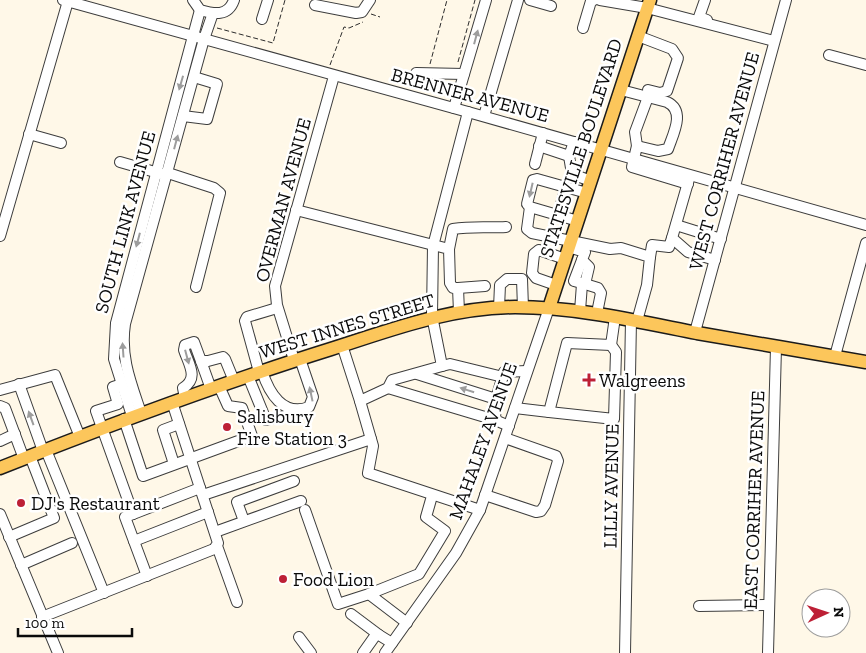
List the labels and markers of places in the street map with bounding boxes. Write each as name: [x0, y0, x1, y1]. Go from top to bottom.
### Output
place label: Walgreens: [599, 369, 686, 392]
marker: Walgreens: [583, 374, 595, 386]
place label: Salisbury Fire Station 3: [237, 405, 347, 450]
marker: Salisbury Fire Station 3: [221, 421, 233, 433]
place label: DJ's Restaurant: [31, 492, 160, 515]
marker: DJ's Restaurant: [15, 497, 27, 509]
place label: Food Lion: [293, 568, 374, 591]
marker: Food Lion: [277, 573, 289, 585]

